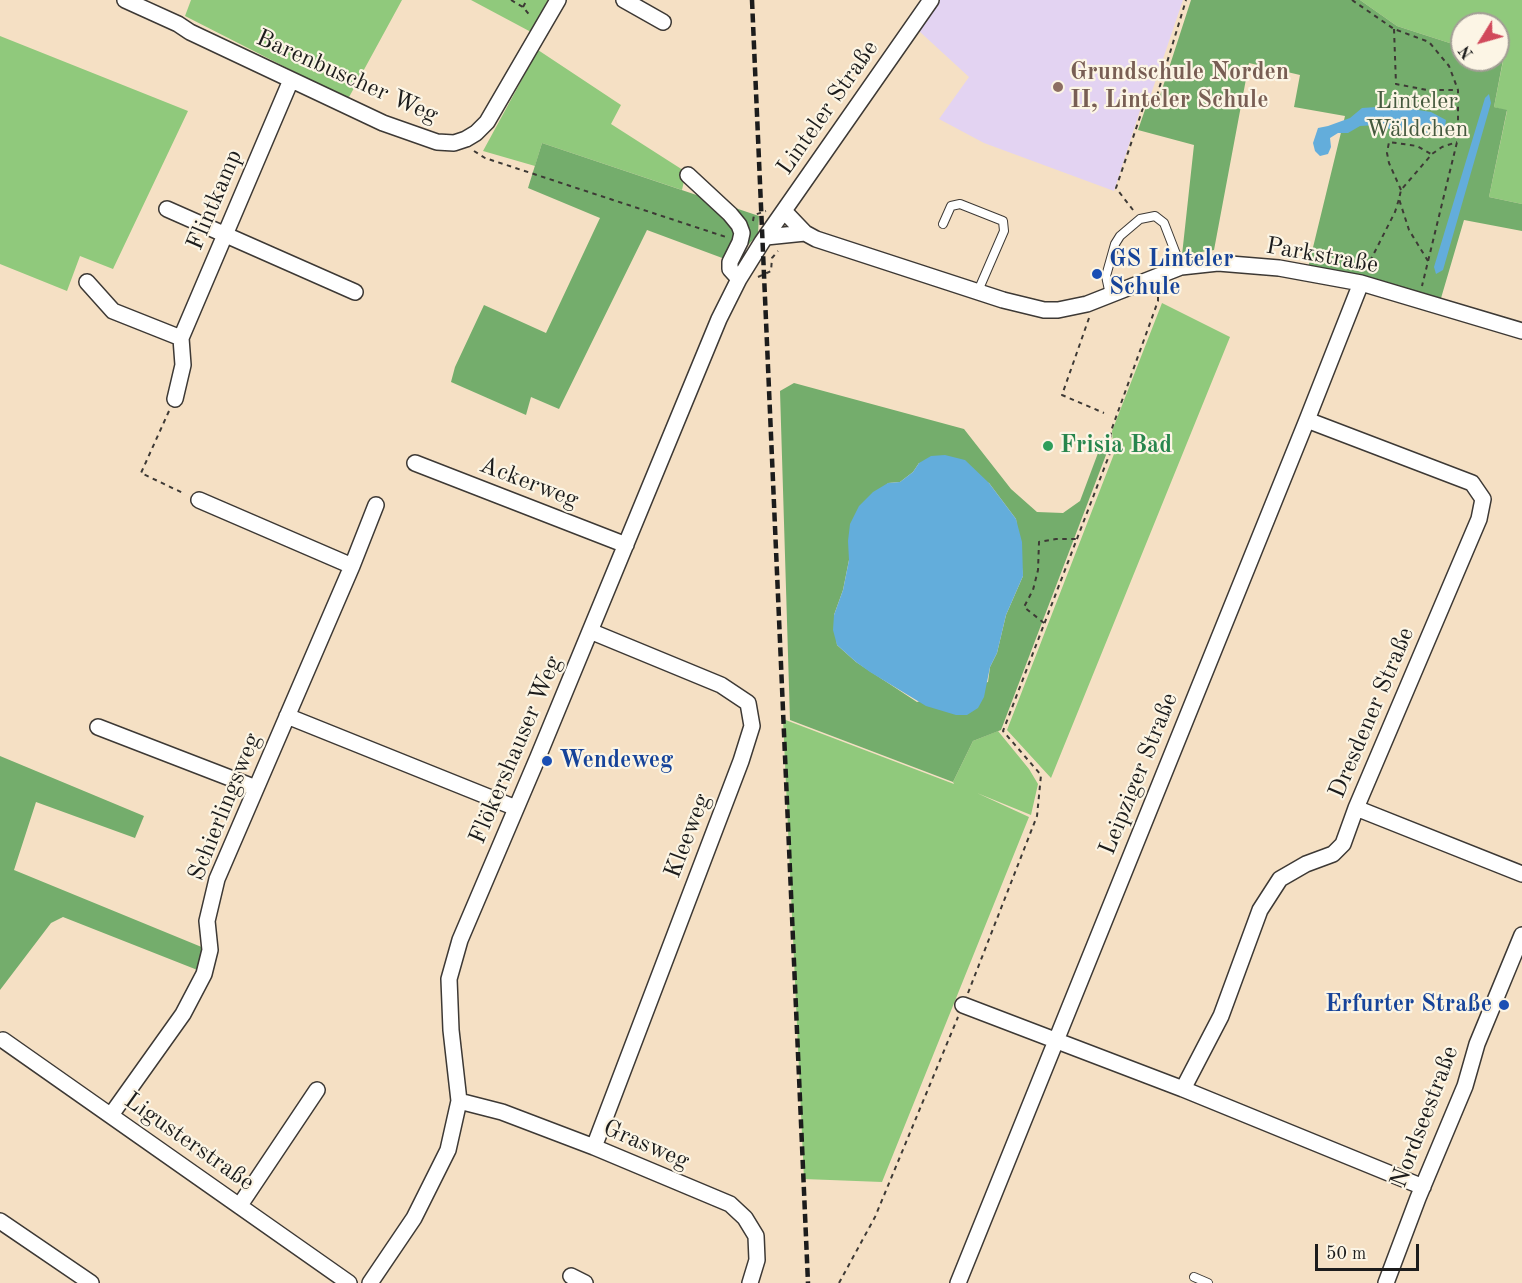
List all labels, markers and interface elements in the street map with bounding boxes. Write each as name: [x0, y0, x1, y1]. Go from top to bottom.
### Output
north arrow: [1450, 12, 1510, 72]
street label: Barenbuscher Weg: [252, 24, 442, 130]
street label: Linteler Straße: [771, 35, 885, 181]
text: N: [1457, 42, 1477, 61]
place label: Grundschule Norden II, Linteler Schule: [1070, 59, 1289, 115]
marker: Grundschule Norden II, Linteler Schule: [1051, 80, 1065, 94]
park label: Linteler Wäldchen: [1366, 88, 1468, 144]
street label: Flintkamp: [181, 145, 249, 255]
street label: Parkstraße: [1264, 232, 1380, 280]
place label: GS Linteler Schule: [1109, 246, 1234, 302]
marker: GS Linteler Schule: [1090, 267, 1104, 281]
place label: Frisia Bad: [1060, 432, 1172, 460]
marker: Frisia Bad: [1041, 439, 1055, 453]
street label: Ackerweg: [475, 451, 583, 515]
street label: Dresdener Straße: [1323, 623, 1421, 803]
street label: Flökershauser Weg: [463, 652, 569, 848]
street label: Leipziger Straße: [1093, 689, 1185, 859]
street label: Schierlingsweg: [182, 729, 268, 885]
place label: Wendeweg: [559, 747, 673, 775]
marker: Wendeweg: [540, 754, 554, 768]
street label: Kleeweg: [659, 790, 717, 882]
place label: Erfurter Straße: [1325, 991, 1492, 1019]
marker: Erfurter Straße: [1497, 998, 1511, 1012]
street label: Nordseestraße: [1385, 1042, 1465, 1192]
street label: Ligusterstraße: [118, 1087, 260, 1197]
street label: Grasweg: [599, 1114, 693, 1176]
scale bar: [1318, 1232, 1422, 1270]
text: 50 m: [1326, 1245, 1366, 1263]

